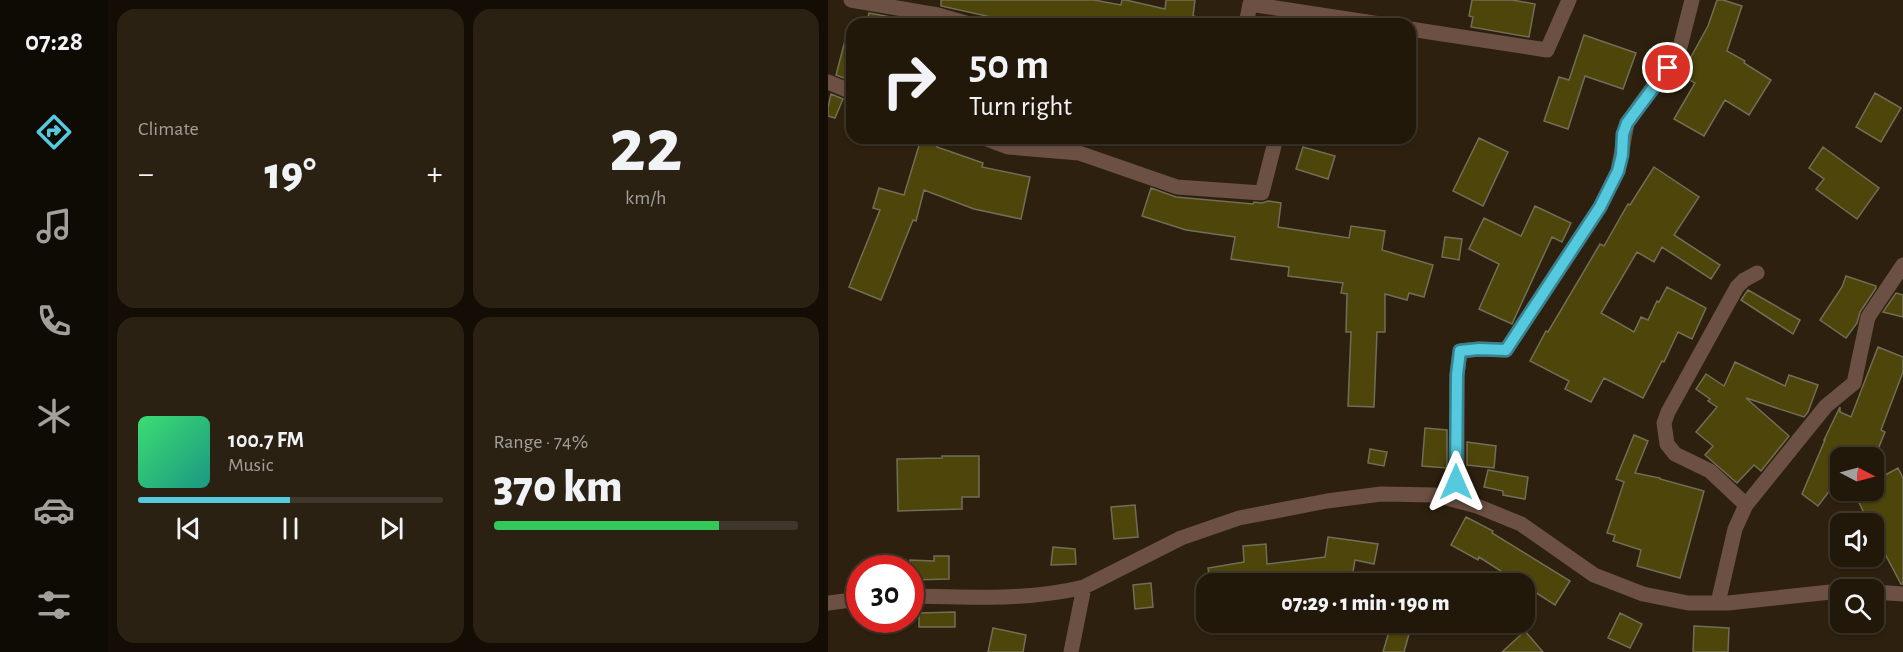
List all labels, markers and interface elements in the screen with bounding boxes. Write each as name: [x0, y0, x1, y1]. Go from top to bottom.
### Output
text: 07:28: [25, 28, 83, 55]
icon: right: [870, 42, 948, 120]
pin: [1642, 42, 1693, 93]
text: 50 m: [969, 44, 1049, 86]
icon: arrive: [1651, 51, 1684, 84]
text: Turn right: [969, 93, 1072, 120]
text: 22: [609, 108, 682, 186]
icon: directions: [33, 111, 75, 153]
text: Climate: [138, 119, 199, 139]
text: 19°: [264, 152, 316, 197]
text: −: [138, 158, 154, 191]
text: +: [427, 158, 443, 191]
text: km/h: [625, 188, 666, 208]
icon: music: [33, 205, 75, 247]
icon: phone: [33, 300, 75, 342]
icon: climate: [33, 395, 75, 437]
text: 100.7 FM: [228, 429, 304, 451]
text: Range · 74%: [494, 432, 588, 452]
north arrow: [1830, 447, 1884, 501]
map controls: [1830, 447, 1884, 633]
position arrow: [1424, 450, 1488, 514]
text: Music: [228, 455, 274, 475]
text: 370 km: [494, 465, 622, 510]
icon: car: [33, 489, 75, 531]
icon: previous: [172, 512, 205, 545]
icon: pause: [274, 512, 307, 545]
icon: next: [375, 512, 408, 545]
button: sound: [1830, 513, 1884, 567]
speed limit sign: 30: [846, 555, 924, 633]
button: search: [1830, 579, 1884, 633]
icon: filters: [33, 584, 75, 626]
text: 07:29 · 1 min · 190 m: [1281, 592, 1450, 614]

